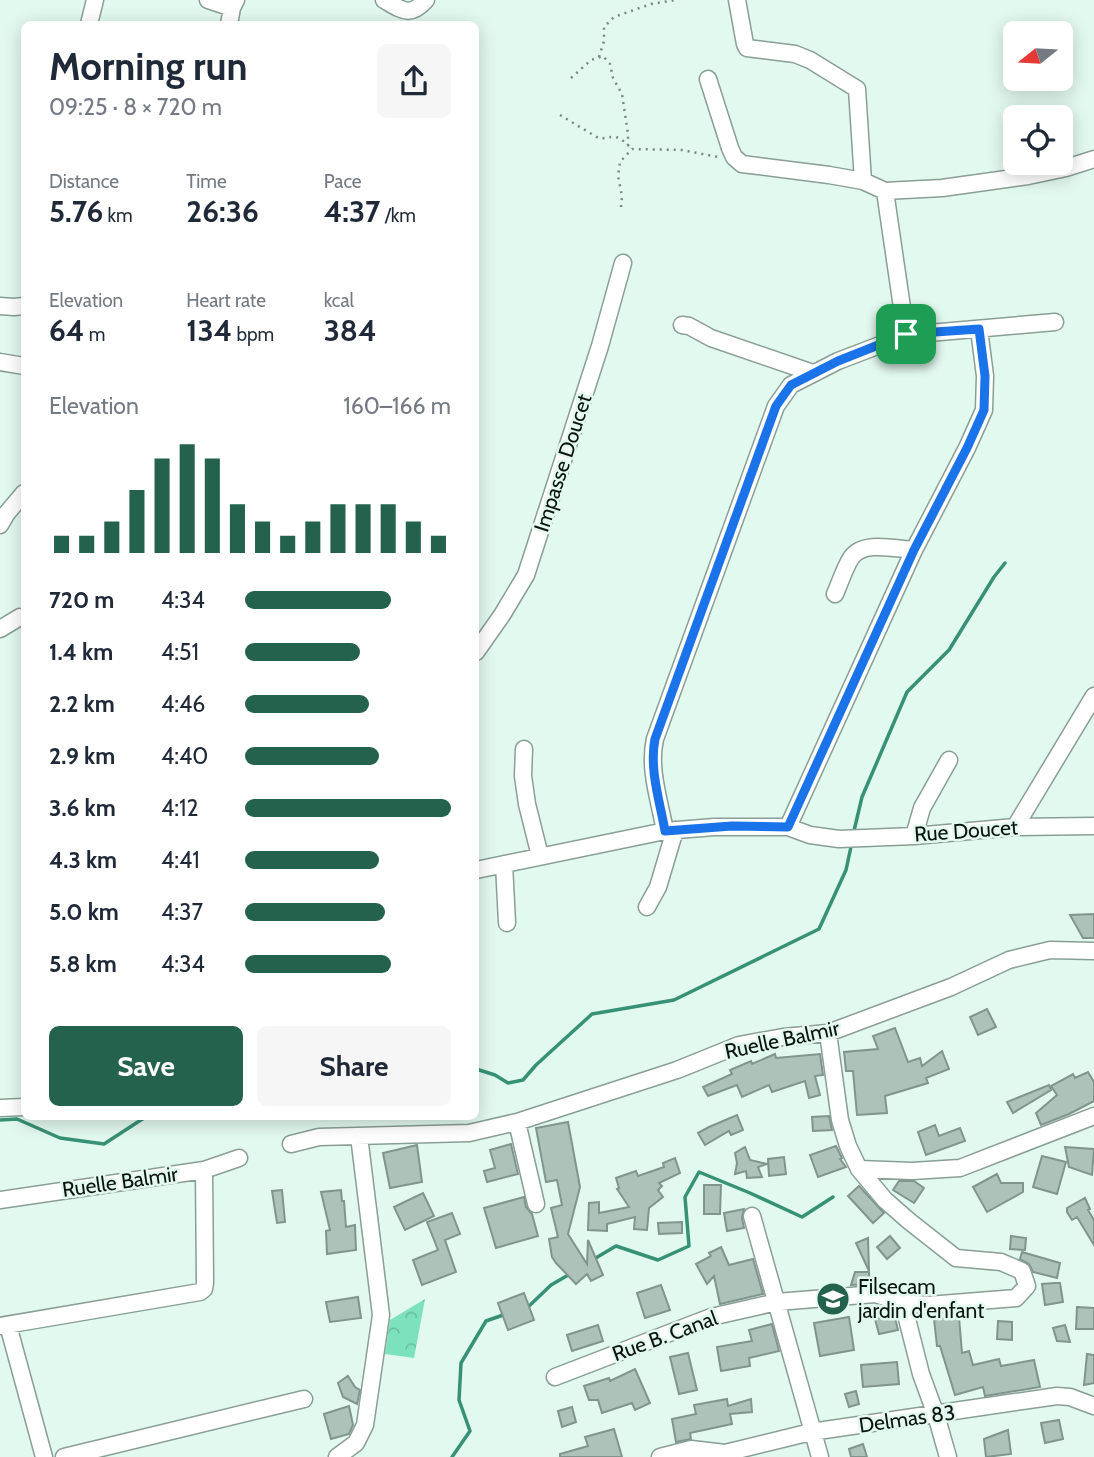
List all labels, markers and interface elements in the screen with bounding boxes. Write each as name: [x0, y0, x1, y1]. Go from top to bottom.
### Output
north arrow: [1003, 21, 1073, 91]
map controls: [1003, 21, 1073, 175]
text: Morning run: [49, 43, 248, 90]
button: share: [377, 44, 451, 118]
text: 09:25 · 8 × 720 m: [49, 93, 222, 121]
button: locate: [1003, 105, 1073, 175]
text: Distance: [49, 170, 119, 193]
text: Time: [186, 170, 227, 193]
text: Pace: [324, 170, 362, 193]
text: 5.76: [49, 193, 103, 230]
text: 26:36: [186, 193, 259, 230]
text: 4:37: [324, 193, 380, 230]
text: km: [103, 204, 133, 227]
text: /km: [380, 204, 416, 227]
text: Elevation: [49, 289, 123, 312]
text: Heart rate: [186, 289, 266, 312]
text: kcal: [324, 289, 354, 312]
pin: [876, 304, 936, 364]
text: 64: [49, 312, 85, 349]
text: 134: [186, 312, 232, 349]
text: 384: [324, 312, 377, 349]
icon: arrive: [887, 315, 925, 353]
text: m: [85, 323, 105, 346]
text: bpm: [232, 323, 274, 346]
street label: Impasse Doucet: [529, 391, 597, 535]
text: Elevation: [49, 392, 139, 420]
text: 160–166 m: [343, 392, 451, 420]
text: 720 m: [49, 586, 114, 614]
text: 4:34: [161, 586, 205, 614]
text: 1.4 km: [49, 638, 113, 666]
text: 4:51: [161, 638, 199, 666]
text: 2.2 km: [49, 690, 115, 718]
text: 4:46: [161, 690, 205, 718]
text: 2.9 km: [49, 742, 115, 770]
text: 4:40: [161, 742, 208, 770]
text: 3.6 km: [49, 794, 116, 822]
text: 4:12: [161, 794, 199, 822]
street label: Rue Doucet: [913, 814, 1019, 847]
text: 4.3 km: [49, 846, 117, 874]
text: 4:41: [161, 846, 200, 874]
text: 5.0 km: [49, 898, 119, 926]
text: 4:37: [161, 898, 203, 926]
text: 5.8 km: [49, 950, 117, 978]
text: 4:34: [161, 950, 205, 978]
street label: Ruelle Balmir: [722, 1015, 842, 1064]
button: Save: [49, 1026, 243, 1106]
button: Share: [257, 1026, 451, 1106]
street label: Ruelle Balmir: [60, 1161, 180, 1202]
place label: Filsecam jardin d'enfant: [857, 1274, 984, 1324]
school or university icon: Filsecam jardin d'enfant: [814, 1280, 852, 1318]
street label: Rue B. Canal: [609, 1305, 721, 1366]
street label: Delmas 83: [857, 1399, 957, 1438]

